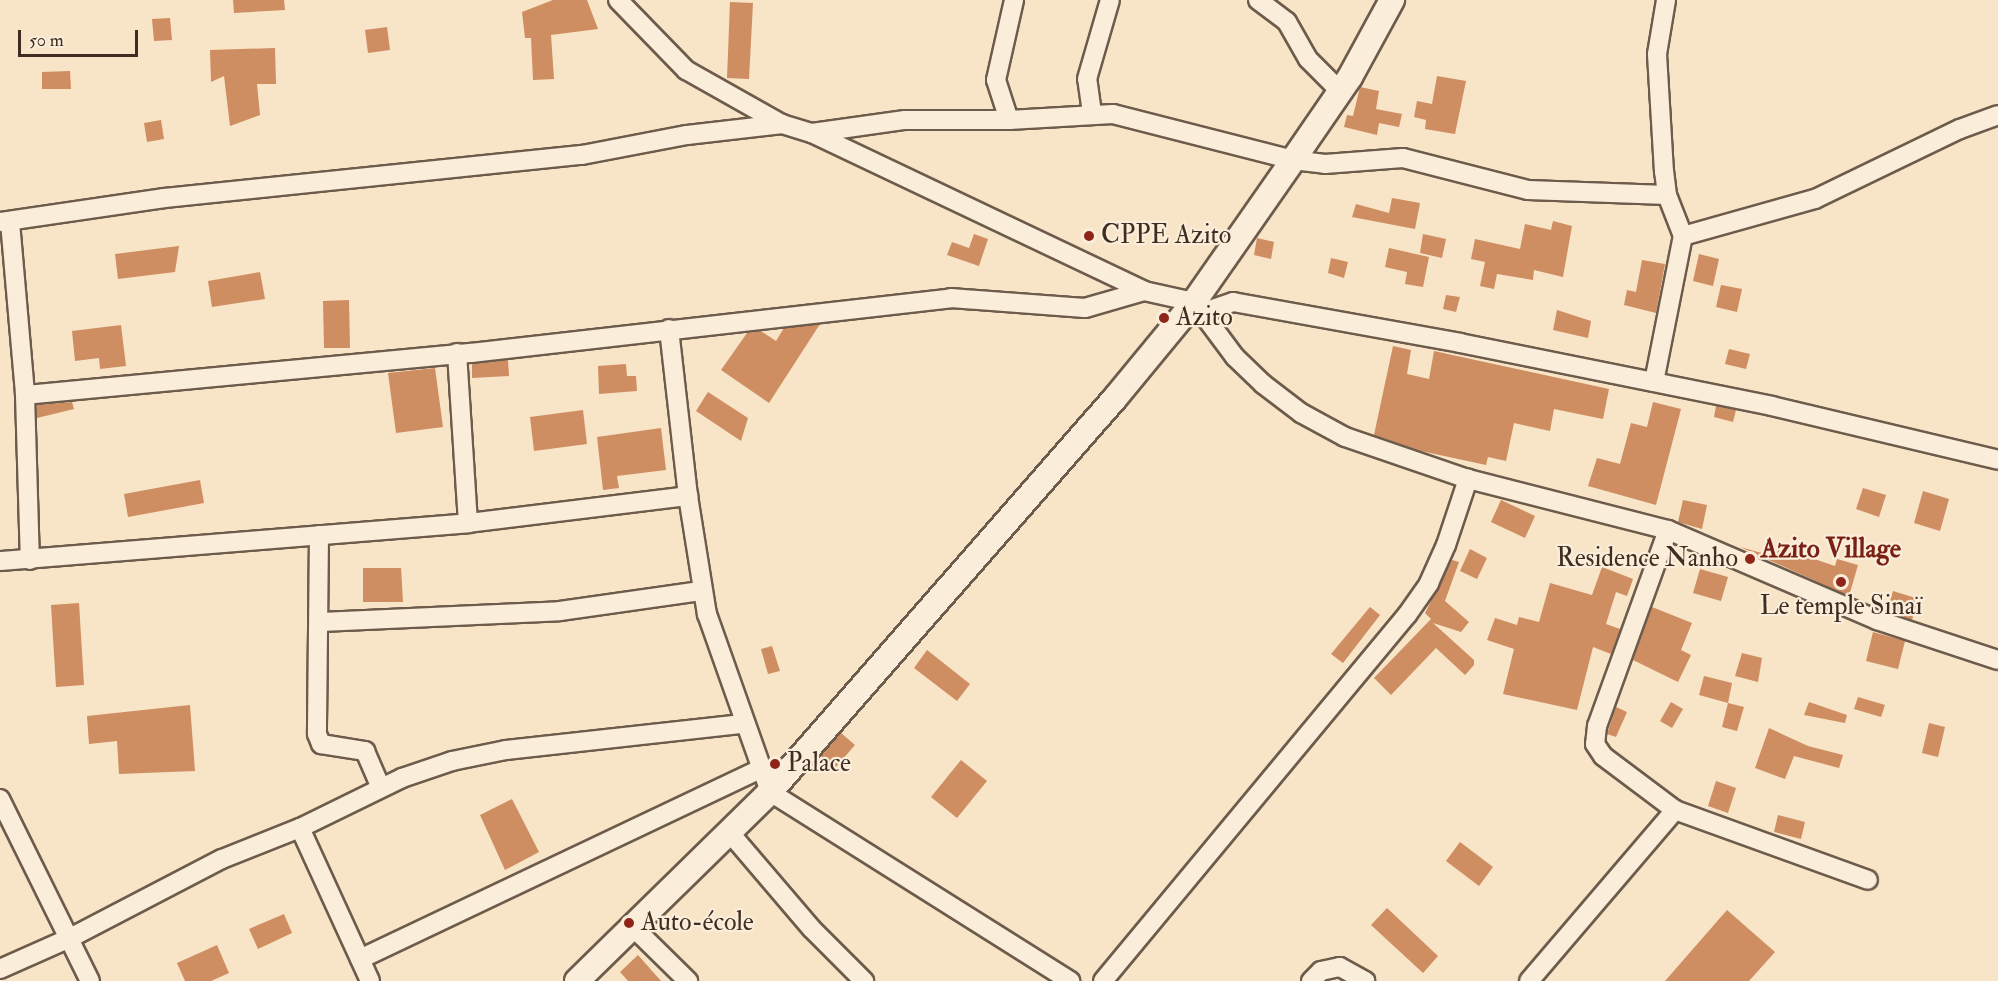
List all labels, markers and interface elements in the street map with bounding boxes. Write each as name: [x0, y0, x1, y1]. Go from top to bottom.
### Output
scale bar: [21, 18, 141, 56]
text: 50 m: [29, 29, 64, 52]
place label: CPPE Azito: [1101, 220, 1231, 252]
marker: CPPE Azito: [1082, 229, 1096, 243]
place label: Azito: [1176, 302, 1233, 334]
marker: Azito: [1157, 311, 1171, 325]
district label: Azito Village: [1761, 533, 1901, 565]
place label: Residence Nanho: [1556, 543, 1738, 575]
marker: Residence Nanho: [1743, 552, 1757, 566]
marker: Le temple Sinaï: [1834, 575, 1848, 589]
place label: Le temple Sinaï: [1760, 591, 1922, 623]
place label: Palace: [787, 748, 851, 780]
marker: Palace: [768, 757, 782, 771]
place label: Auto-école: [641, 907, 754, 939]
marker: Auto-école: [622, 916, 636, 930]

